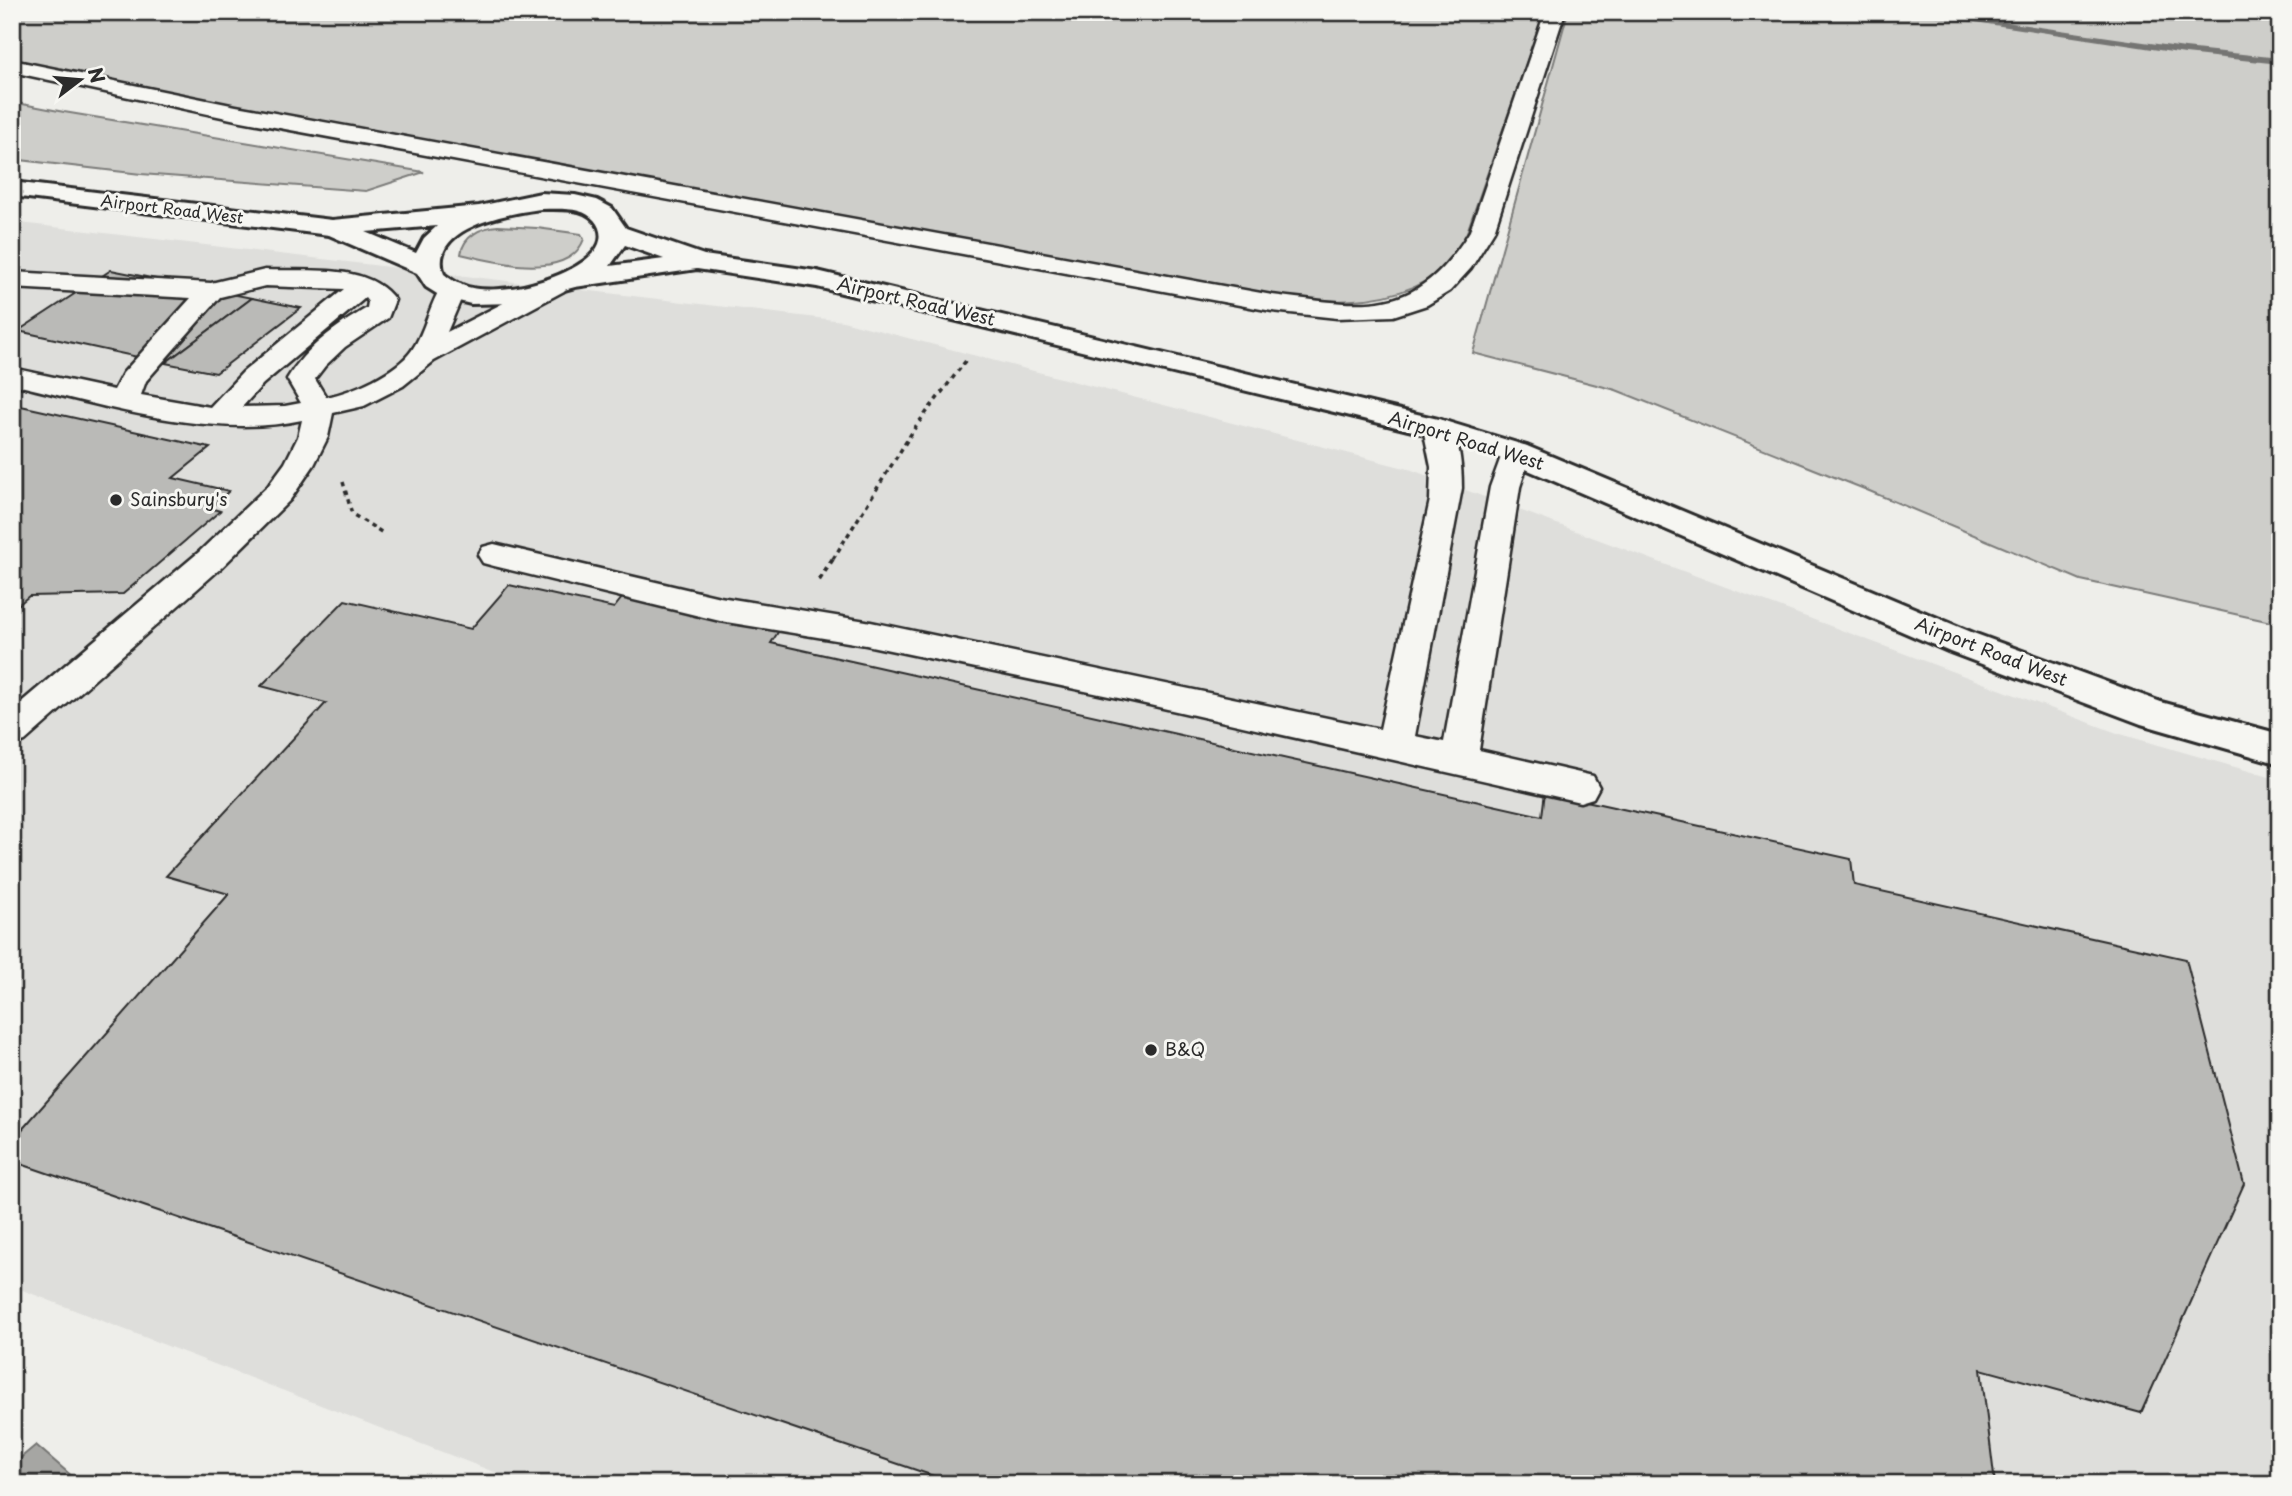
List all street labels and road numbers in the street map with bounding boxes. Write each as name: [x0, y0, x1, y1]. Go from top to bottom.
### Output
street label: Airport Road West: [99, 187, 245, 229]
street label: Airport Road West: [835, 269, 998, 332]
street label: Airport Road West: [1385, 403, 1548, 476]
street label: Airport Road West: [1911, 609, 2072, 692]

